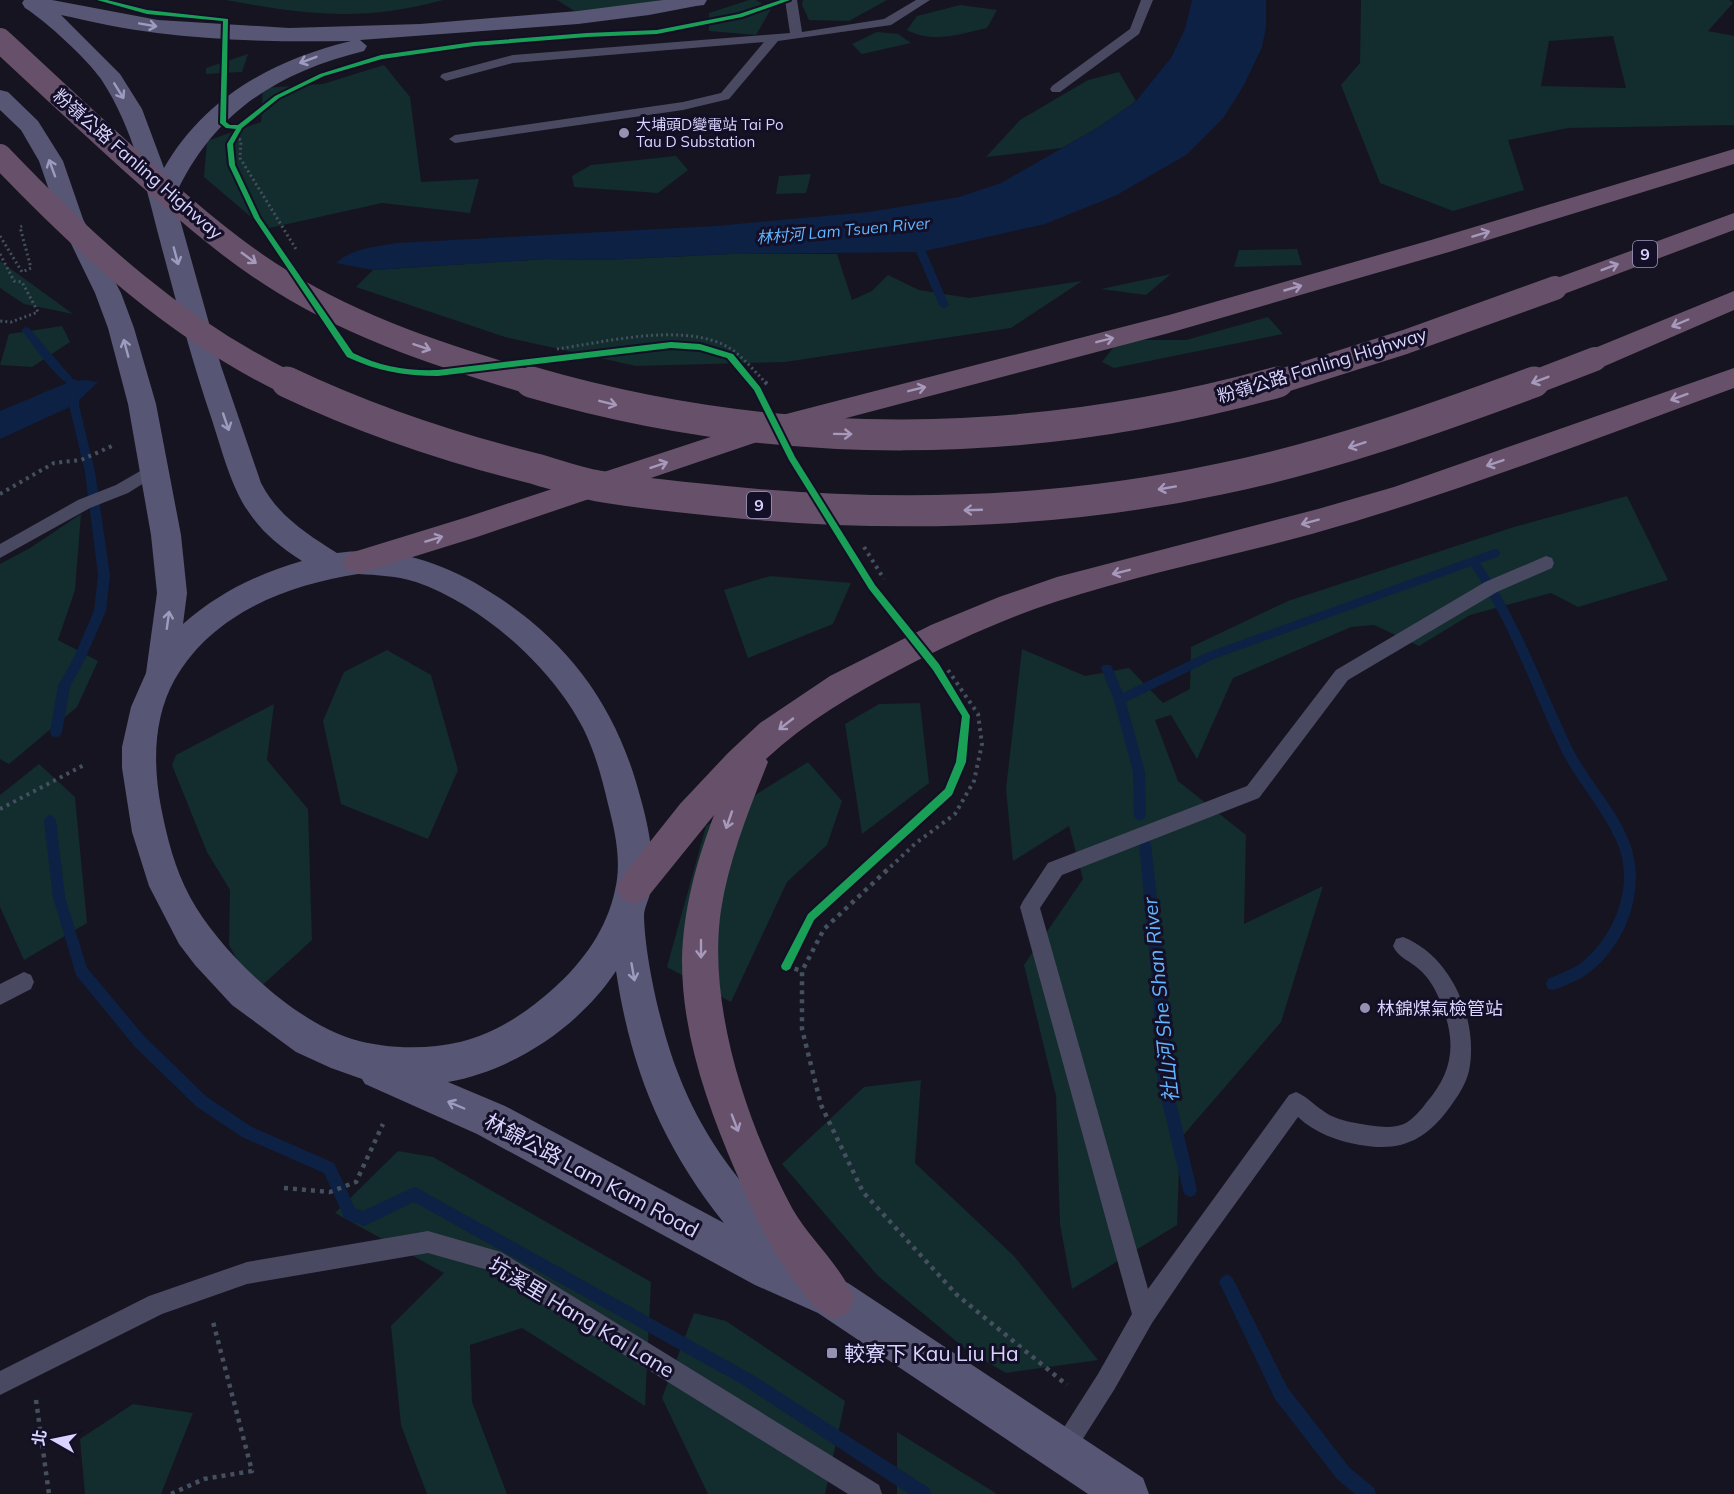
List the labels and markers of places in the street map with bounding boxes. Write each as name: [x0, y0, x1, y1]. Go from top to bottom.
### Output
place label: 大埔頭D變電站 Tai Po Tau D Substation: [636, 115, 784, 151]
marker: 大埔頭D變電站 Tai Po Tau D Substation: [617, 126, 631, 140]
place label: 林錦煤氣檢管站: [1377, 997, 1503, 1020]
marker: 林錦煤氣檢管站: [1358, 1001, 1372, 1015]
place label: 較寮下 Kau Liu Ha: [844, 1340, 1019, 1366]
marker: 較寮下 Kau Liu Ha: [825, 1346, 839, 1360]

